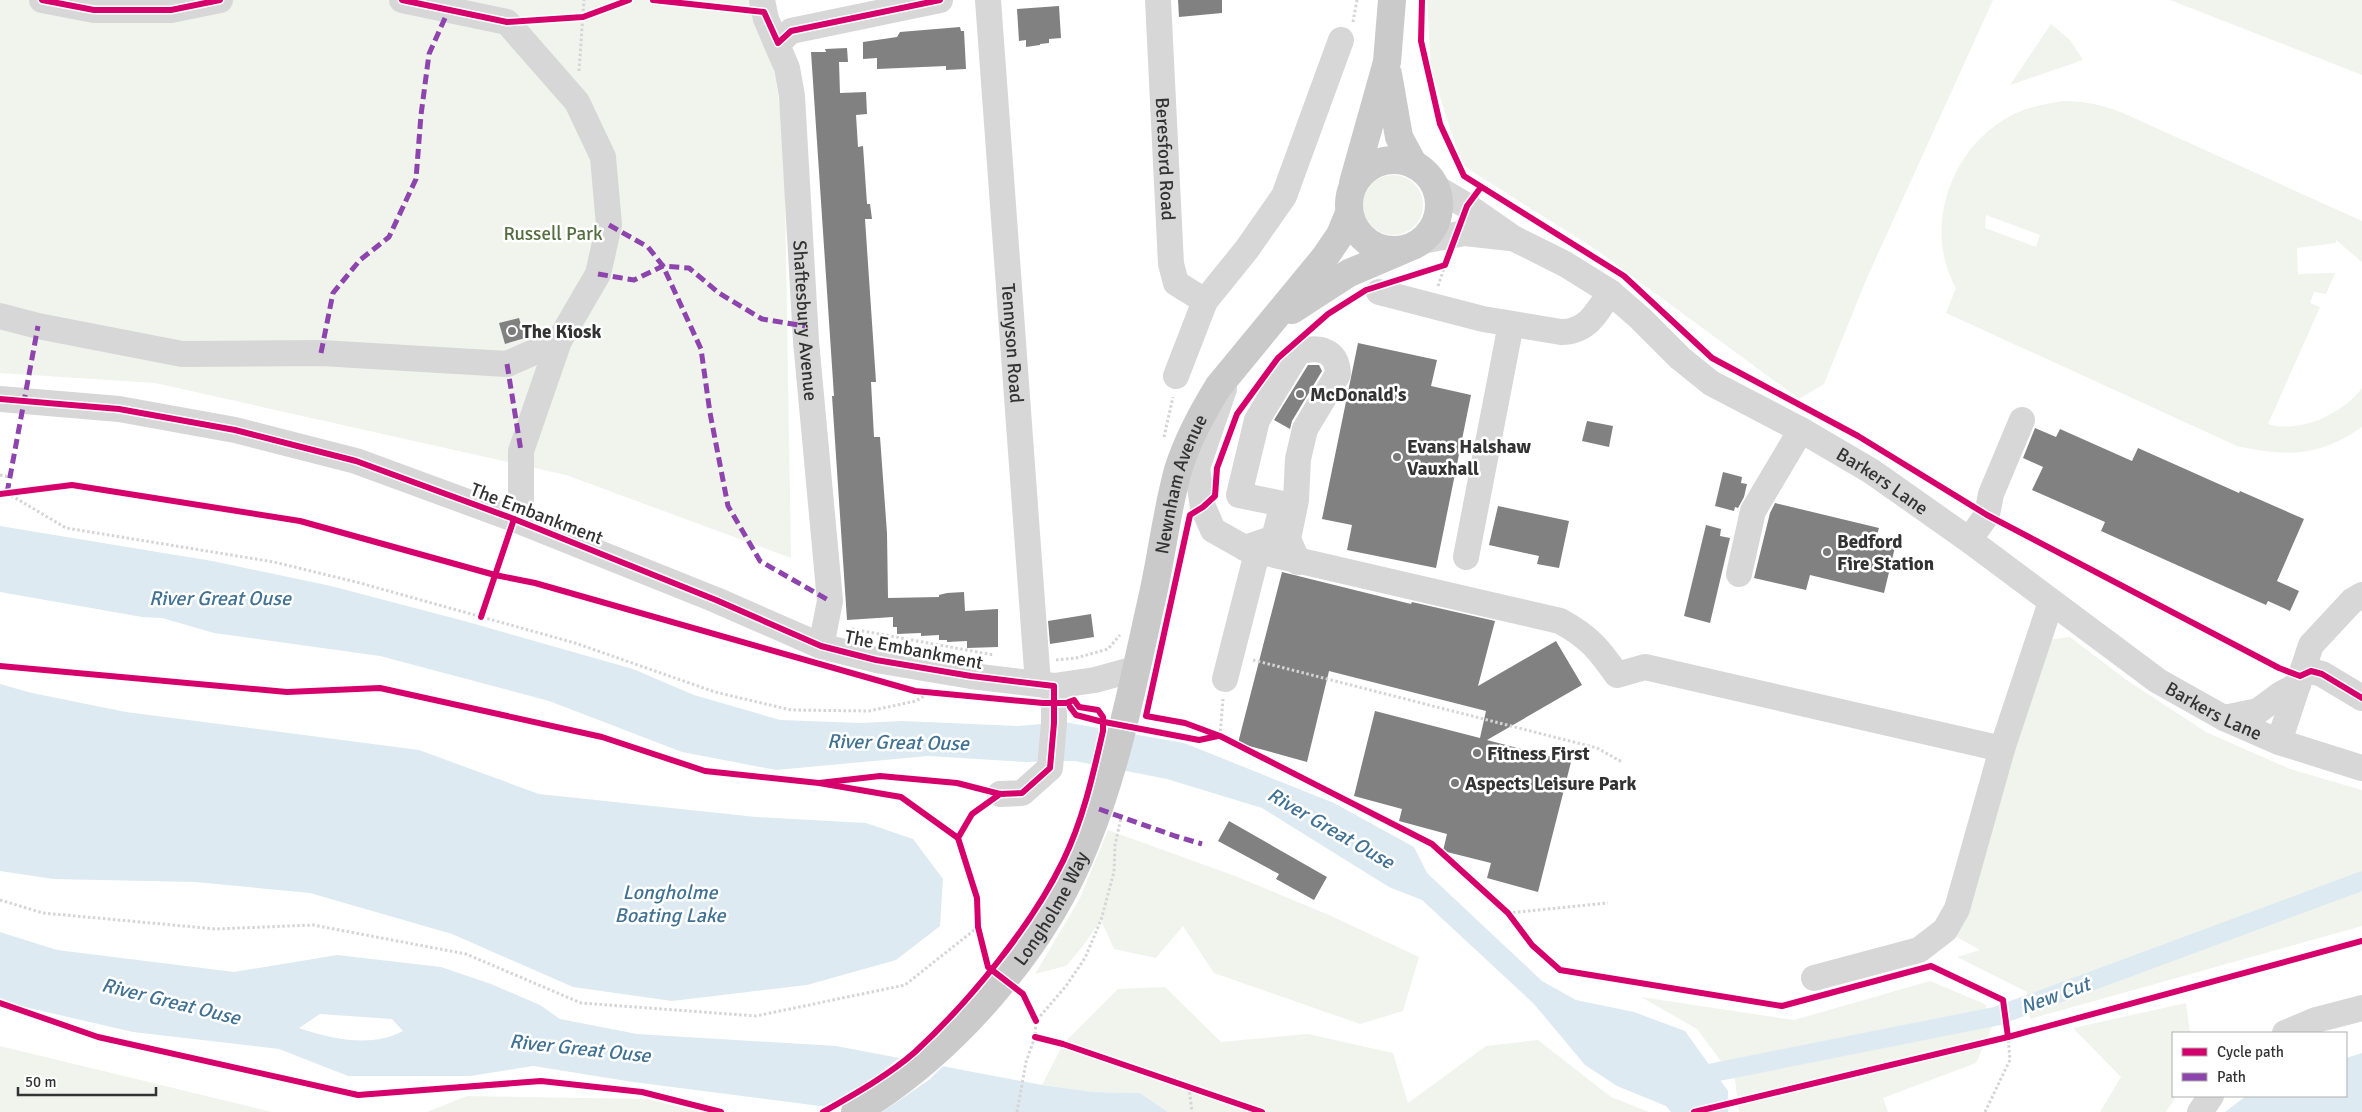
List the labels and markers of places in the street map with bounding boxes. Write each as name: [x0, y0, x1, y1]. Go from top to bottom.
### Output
place label: The Kiosk: [522, 320, 601, 344]
marker: The Kiosk: [506, 325, 518, 337]
place label: McDonald's: [1310, 383, 1406, 407]
marker: McDonald's: [1294, 388, 1306, 400]
place label: Evans Halshaw Vauxhall: [1407, 435, 1531, 481]
marker: Evans Halshaw Vauxhall: [1391, 451, 1403, 463]
place label: Bedford Fire Station: [1837, 530, 1934, 576]
marker: Bedford Fire Station: [1821, 546, 1833, 558]
place label: Fitness First: [1487, 742, 1590, 766]
marker: Fitness First: [1471, 747, 1483, 759]
place label: Aspects Leisure Park: [1465, 772, 1637, 796]
marker: Aspects Leisure Park: [1449, 777, 1461, 789]

